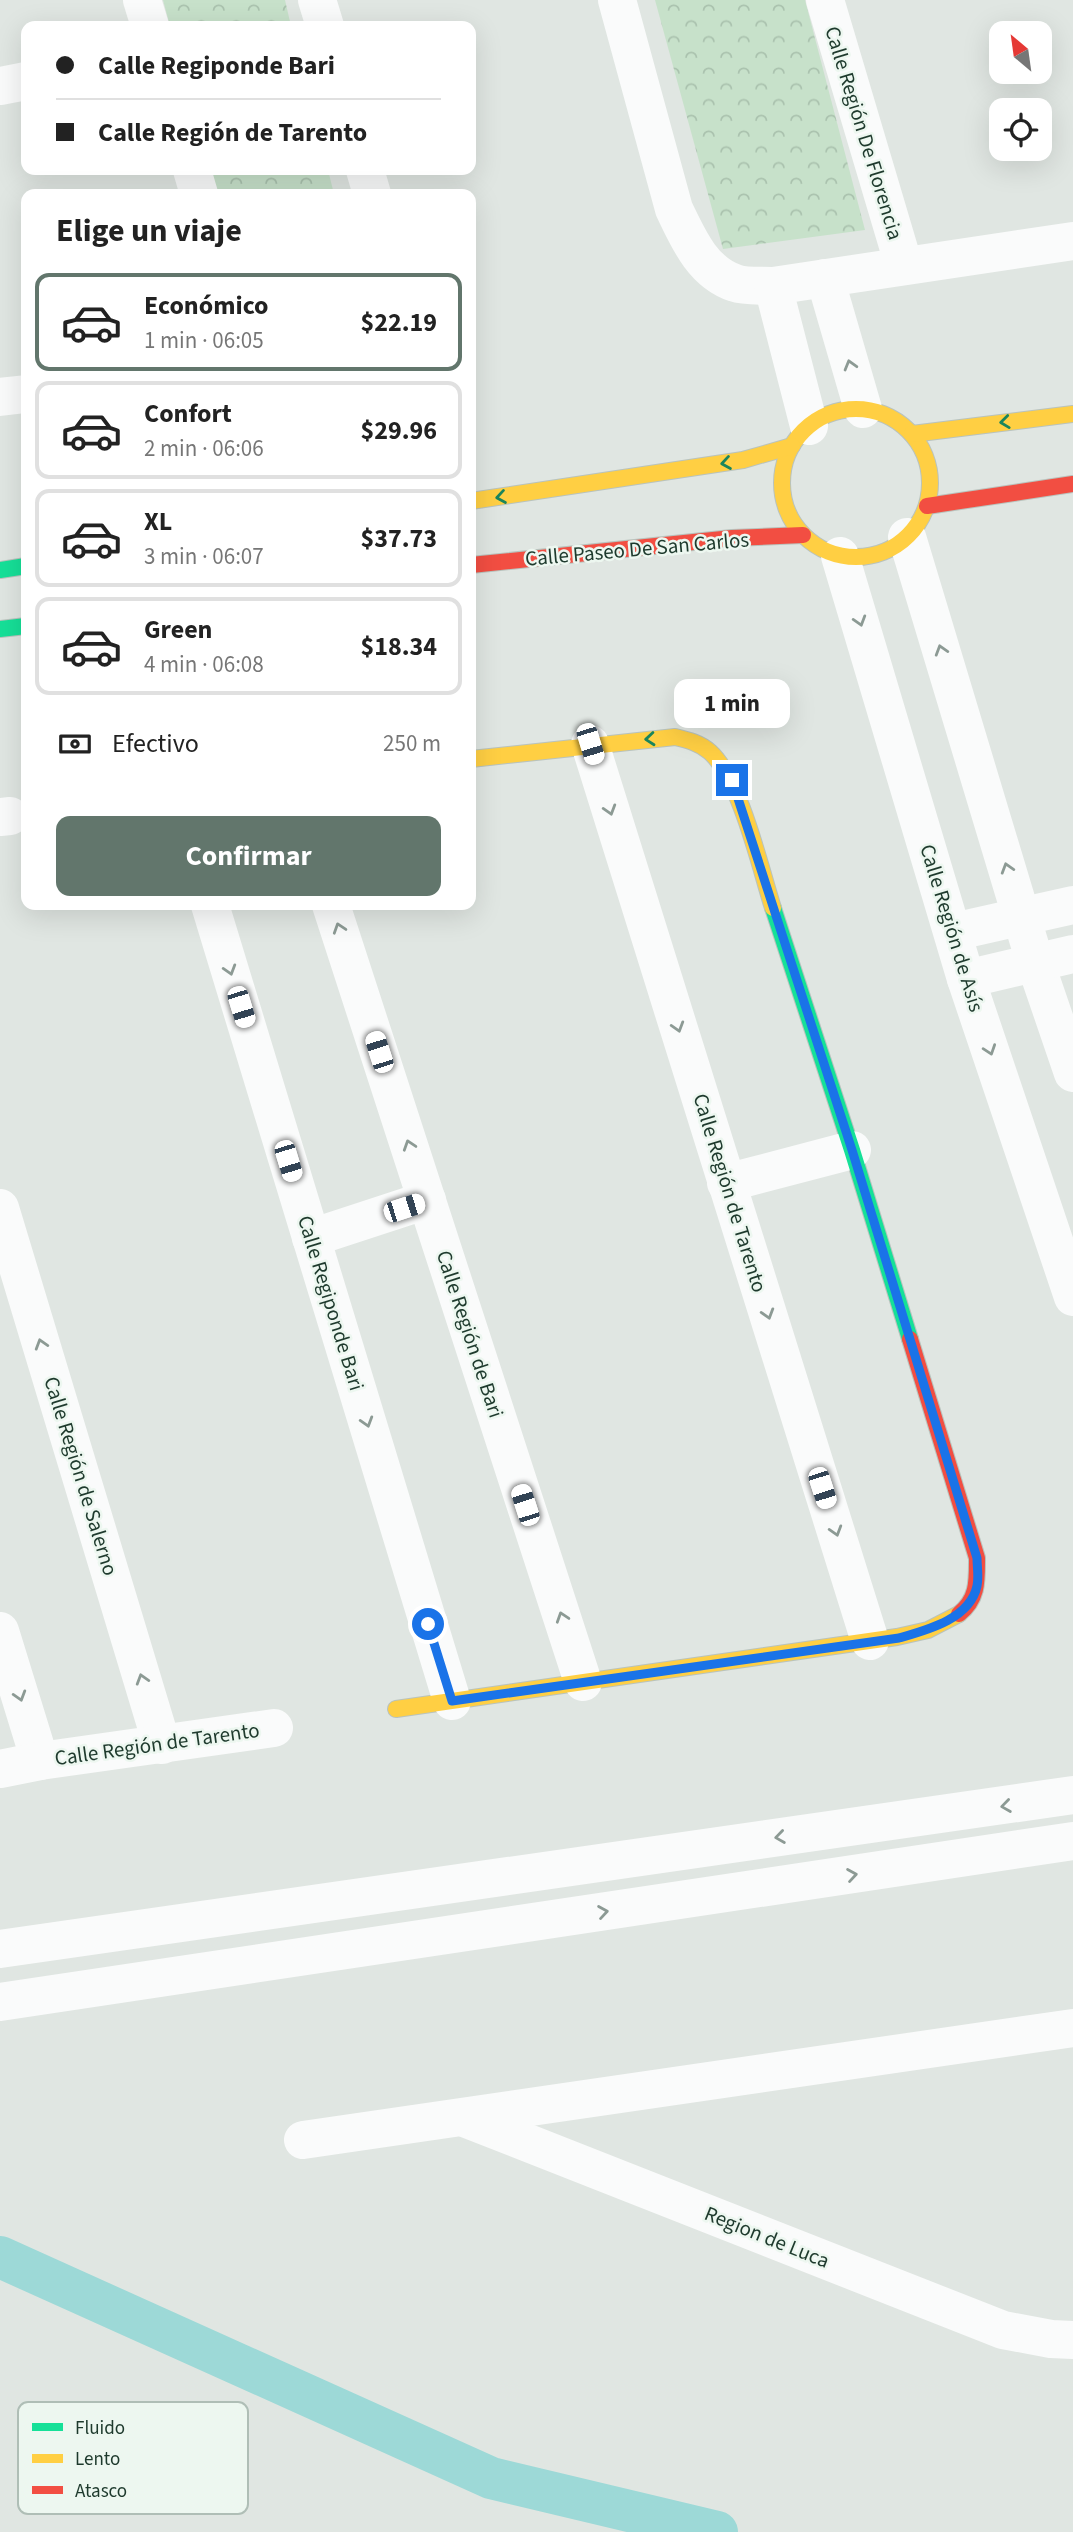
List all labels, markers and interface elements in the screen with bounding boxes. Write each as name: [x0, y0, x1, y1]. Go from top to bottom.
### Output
north arrow: [989, 21, 1052, 84]
map controls: [989, 21, 1052, 161]
street label: Calle Región De Florencia: [817, 23, 911, 243]
text: Calle Regiponde Bari: [98, 47, 335, 84]
button: locate: [989, 98, 1052, 161]
text: Calle Región de Tarento: [98, 114, 367, 151]
text: Elige un viaje: [56, 208, 242, 254]
text: Económico: [144, 287, 269, 324]
icon: car: [60, 291, 123, 354]
text: $22.19: [361, 304, 437, 341]
text: 1 min · 06:05: [144, 324, 264, 357]
one-way arrow: [843, 359, 858, 371]
text: Confort: [144, 395, 232, 432]
icon: car: [60, 399, 123, 462]
text: $29.96: [361, 412, 437, 449]
one-way arrow: [999, 415, 1011, 430]
text: 2 min · 06:06: [144, 432, 264, 465]
one-way arrow: [720, 455, 732, 470]
one-way arrow: [495, 489, 507, 504]
text: XL: [144, 503, 172, 540]
icon: car: [60, 507, 123, 570]
text: $37.73: [361, 520, 437, 557]
street label: Calle Paseo De San Carlos: [524, 524, 750, 574]
text: 3 min · 06:07: [144, 540, 264, 573]
text: Green: [144, 611, 212, 648]
icon: car: [60, 615, 123, 678]
one-way arrow: [851, 615, 866, 627]
text: $18.34: [361, 628, 437, 665]
one-way arrow: [935, 645, 950, 657]
text: 4 min · 06:08: [144, 648, 264, 681]
callout: 1 min: [674, 678, 790, 728]
text: 1 min: [704, 687, 760, 720]
car: [574, 721, 607, 767]
icon: cash: [56, 725, 94, 763]
text: Efectivo: [112, 725, 199, 762]
text: 250 m: [383, 727, 441, 760]
one-way arrow: [644, 731, 655, 746]
route end: [716, 764, 748, 796]
one-way arrow: [602, 803, 617, 815]
button: Confirmar: [56, 816, 441, 896]
street label: Calle Región de Asís: [912, 841, 992, 1016]
one-way arrow: [1000, 863, 1015, 875]
one-way arrow: [333, 922, 347, 935]
one-way arrow: [222, 963, 236, 976]
car: [225, 984, 258, 1030]
one-way arrow: [669, 1021, 684, 1033]
car: [363, 1029, 396, 1075]
one-way arrow: [982, 1043, 996, 1055]
street label: Calle Región de Tarento: [685, 1090, 775, 1296]
car: [272, 1138, 305, 1184]
one-way arrow: [403, 1139, 417, 1151]
car: [381, 1192, 428, 1224]
street label: Calle Regiponde Bari: [290, 1212, 372, 1394]
street label: Calle Región de Bari: [429, 1246, 511, 1422]
one-way arrow: [759, 1308, 774, 1320]
one-way arrow: [35, 1338, 50, 1350]
street label: Calle Región de Salerno: [36, 1373, 126, 1579]
one-way arrow: [359, 1416, 374, 1428]
car: [806, 1465, 839, 1511]
car: [509, 1482, 542, 1528]
one-way arrow: [828, 1524, 842, 1537]
route start: [412, 1608, 444, 1640]
one-way arrow: [555, 1612, 570, 1624]
one-way arrow: [136, 1674, 151, 1686]
one-way arrow: [12, 1690, 27, 1702]
street label: Calle Región de Tarento: [53, 1715, 261, 1773]
one-way arrow: [1000, 1798, 1012, 1813]
one-way arrow: [774, 1829, 786, 1844]
one-way arrow: [846, 1868, 858, 1883]
one-way arrow: [597, 1905, 609, 1920]
street label: Region de Luca: [700, 2198, 834, 2276]
legend: [18, 2402, 248, 2514]
text: Fluido: [75, 2415, 125, 2442]
text: Lento: [75, 2446, 120, 2473]
text: Atasco: [75, 2478, 127, 2505]

